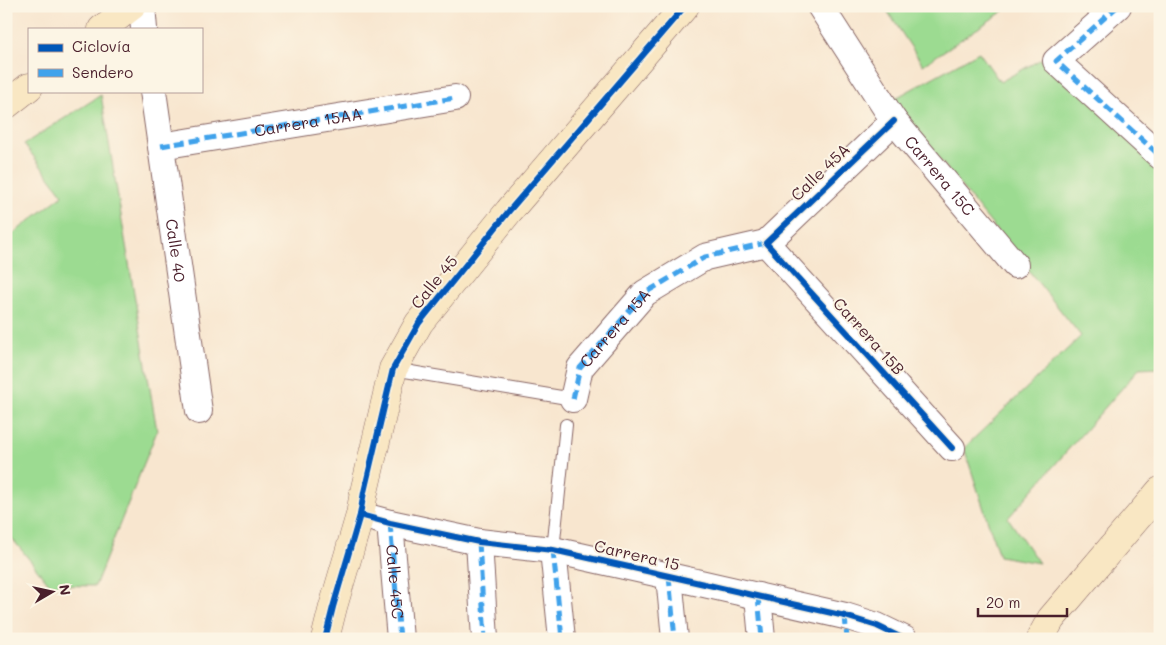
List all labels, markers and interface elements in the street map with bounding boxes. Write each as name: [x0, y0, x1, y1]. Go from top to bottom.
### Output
legend: [28, 28, 202, 92]
text: Ciclovía: [72, 36, 131, 56]
text: Sendero: [72, 62, 133, 82]
street label: Carrera 15AA: [252, 102, 364, 141]
street label: Carrera 15C: [901, 131, 980, 220]
street label: Calle 45A: [786, 138, 854, 205]
street label: Calle 40: [161, 217, 191, 283]
street label: Calle 45: [406, 251, 462, 313]
street label: Carrera 15A: [574, 284, 655, 371]
street label: Carrera 15B: [829, 293, 910, 379]
street label: Carrera 15: [592, 535, 682, 575]
street label: Calle 45C: [382, 544, 409, 620]
north arrow: [28, 568, 78, 618]
text: N: [55, 583, 76, 597]
scale bar: [978, 585, 1067, 617]
text: 20 m: [986, 592, 1020, 612]

